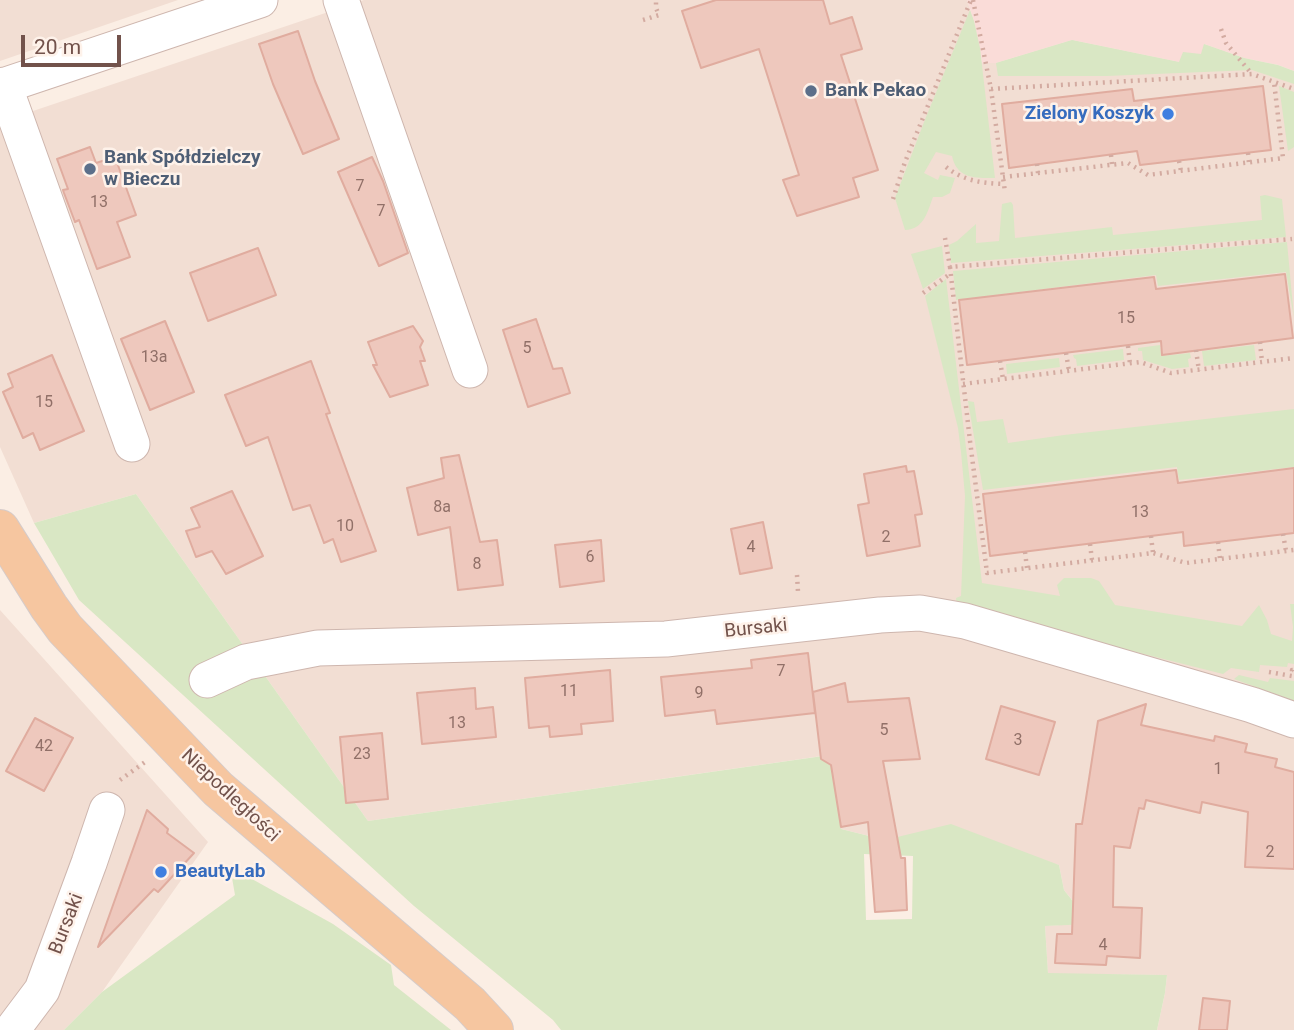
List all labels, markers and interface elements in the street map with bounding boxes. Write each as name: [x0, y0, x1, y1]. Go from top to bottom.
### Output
scale bar: [24, 21, 124, 65]
text: 20 m: [34, 35, 81, 59]
place label: Bank Pekao: [825, 80, 926, 102]
marker: Bank Pekao: [803, 83, 819, 99]
place label: Zielony Koszyk: [1025, 103, 1154, 125]
marker: Zielony Koszyk: [1160, 106, 1176, 122]
place label: Bank Spółdzielczy w Bieczu: [104, 147, 261, 191]
marker: Bank Spółdzielczy w Bieczu: [82, 161, 98, 177]
house number: 7: [356, 177, 364, 197]
house number: 13: [90, 193, 108, 213]
house number: 7: [377, 202, 385, 222]
house number: 15: [1117, 309, 1135, 329]
house number: 5: [523, 339, 531, 359]
house number: 13a: [141, 348, 167, 368]
house number: 15: [35, 393, 53, 413]
house number: 8a: [433, 498, 451, 518]
house number: 13: [1131, 503, 1149, 523]
house number: 10: [336, 517, 354, 537]
house number: 2: [882, 528, 890, 548]
house number: 4: [747, 538, 755, 558]
house number: 6: [586, 548, 594, 568]
house number: 8: [473, 555, 481, 575]
street label: Bursaki: [723, 614, 789, 644]
house number: 7: [777, 662, 785, 682]
house number: 11: [560, 682, 578, 702]
house number: 9: [695, 684, 703, 704]
house number: 13: [448, 714, 466, 734]
house number: 5: [880, 721, 888, 741]
house number: 3: [1014, 731, 1022, 751]
house number: 42: [35, 737, 53, 757]
street label: Niepodległości: [176, 745, 284, 847]
house number: 23: [353, 745, 371, 765]
house number: 1: [1214, 760, 1222, 780]
house number: 2: [1266, 843, 1274, 863]
place label: BeautyLab: [175, 861, 265, 883]
marker: BeautyLab: [153, 864, 169, 880]
street label: Bursaki: [45, 890, 89, 958]
house number: 4: [1099, 936, 1107, 956]

